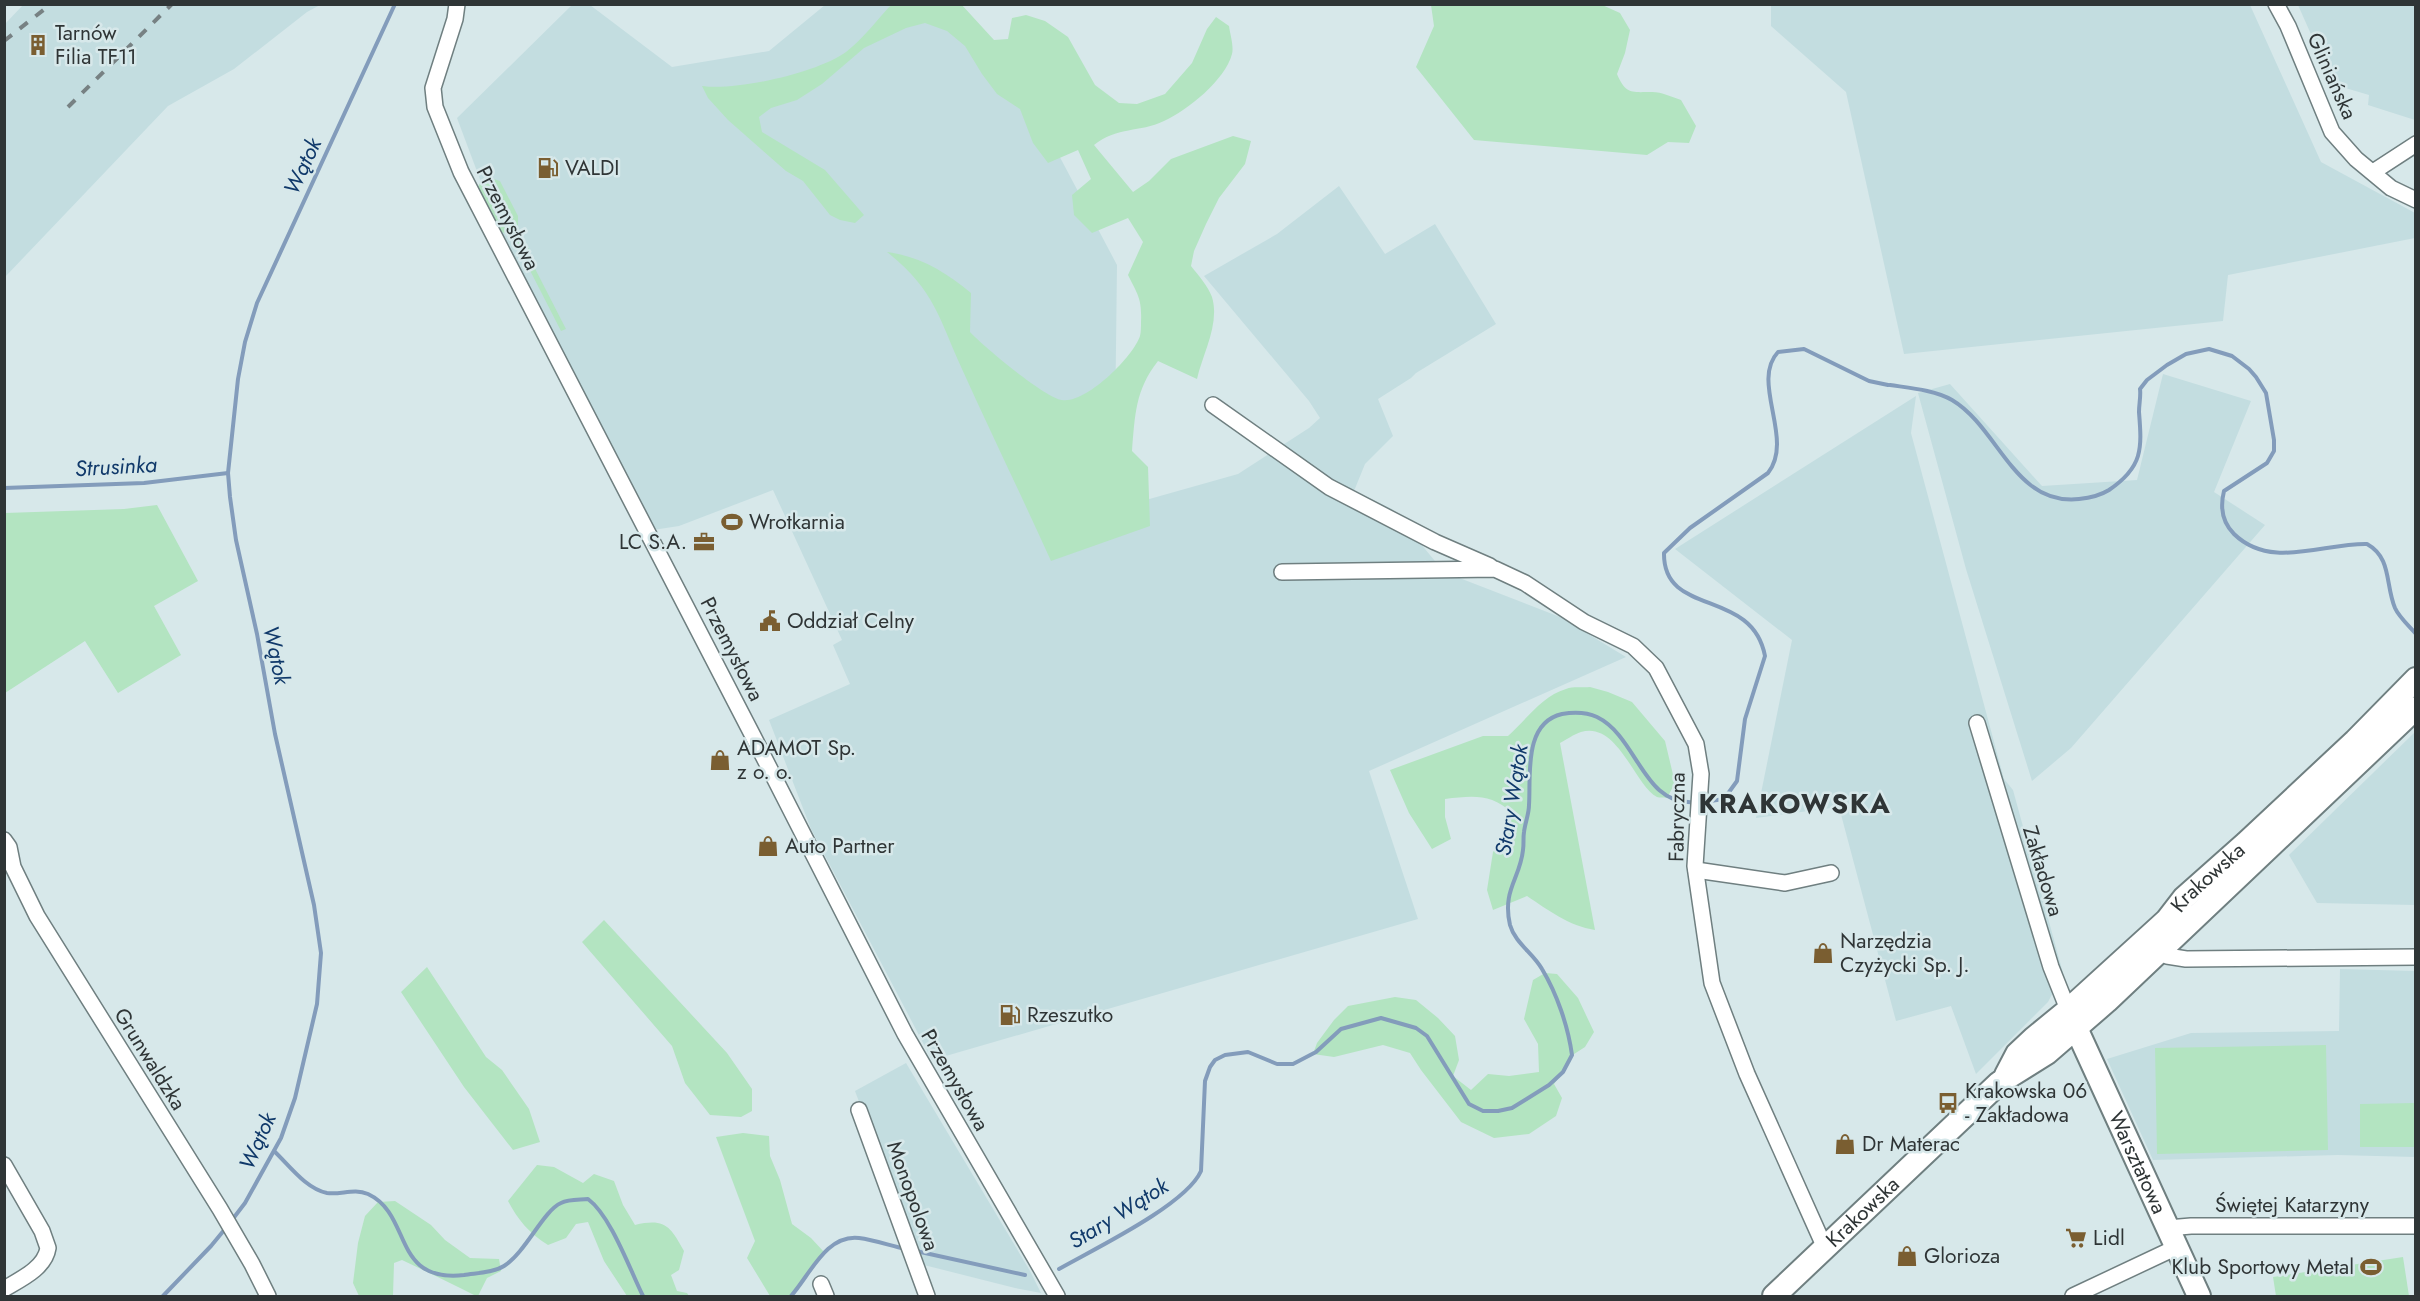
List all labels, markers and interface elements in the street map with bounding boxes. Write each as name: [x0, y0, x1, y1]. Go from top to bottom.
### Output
place label: Tarnów Filia TF11: [55, 18, 137, 72]
street label: Gliniańska: [2300, 28, 2364, 124]
building icon: Tarnów Filia TF11: [26, 33, 50, 57]
water label: Wątok: [275, 131, 330, 200]
place label: VALDI: [565, 153, 620, 183]
fuel station icon: VALDI: [536, 156, 560, 180]
street label: Przemysłowa: [469, 161, 547, 275]
water label: Strusinka: [74, 448, 158, 484]
place label: Wrotkarnia: [749, 507, 845, 537]
sports icon: Wrotkarnia: [720, 510, 744, 534]
place label: LC S.A.: [619, 527, 687, 557]
office icon: LC S.A.: [692, 530, 716, 554]
street label: Przemysłowa: [693, 592, 771, 706]
place label: Oddział Celny: [787, 606, 915, 636]
public building icon: Oddział Celny: [758, 609, 782, 633]
water label: Wątok: [255, 623, 299, 689]
place label: ADAMOT Sp. z o. o.: [737, 733, 856, 787]
water label: Stary Wątok: [1486, 740, 1536, 858]
shop icon: ADAMOT Sp. z o. o.: [708, 748, 732, 772]
street label: Fabryczna: [1661, 772, 1693, 862]
district label: KRAKOWSKA: [1699, 784, 1891, 823]
street label: Zakładowa: [2015, 822, 2071, 920]
place label: Auto Partner: [785, 831, 895, 861]
shop icon: Auto Partner: [756, 834, 780, 858]
street label: Krakowska: [2163, 836, 2252, 919]
place label: Narzędzia Czyżycki Sp. J.: [1840, 926, 1970, 980]
shop icon: Narzędzia Czyżycki Sp. J.: [1811, 941, 1835, 965]
place label: Rzeszutko: [1027, 1000, 1113, 1030]
street label: Grunwaldzka: [107, 1002, 193, 1116]
fuel station icon: Rzeszutko: [998, 1003, 1022, 1027]
street label: Przemysłowa: [914, 1023, 996, 1137]
place label: Krakowska 06 - Zakładowa: [1965, 1076, 2087, 1130]
bus stop icon: Krakowska 06 - Zakładowa: [1936, 1091, 1960, 1115]
water label: Wątok: [230, 1106, 284, 1175]
street label: Warsztatowa: [2101, 1106, 2174, 1219]
place label: Dr Materac: [1862, 1129, 1960, 1159]
shop icon: Dr Materac: [1833, 1132, 1857, 1156]
street label: Monopolowa: [879, 1137, 947, 1255]
water label: Stary Wątok: [1062, 1169, 1176, 1256]
street label: Krakowska: [1819, 1170, 1906, 1254]
street label: Świętej Katarzyny: [2215, 1190, 2370, 1220]
place label: Lidl: [2093, 1223, 2125, 1253]
supermarket icon: Lidl: [2064, 1226, 2088, 1250]
place label: Glorioza: [1924, 1241, 2000, 1271]
shop icon: Glorioza: [1895, 1244, 1919, 1268]
place label: Klub Sportowy Metal: [2171, 1252, 2354, 1282]
sports icon: Klub Sportowy Metal: [2359, 1255, 2383, 1279]

